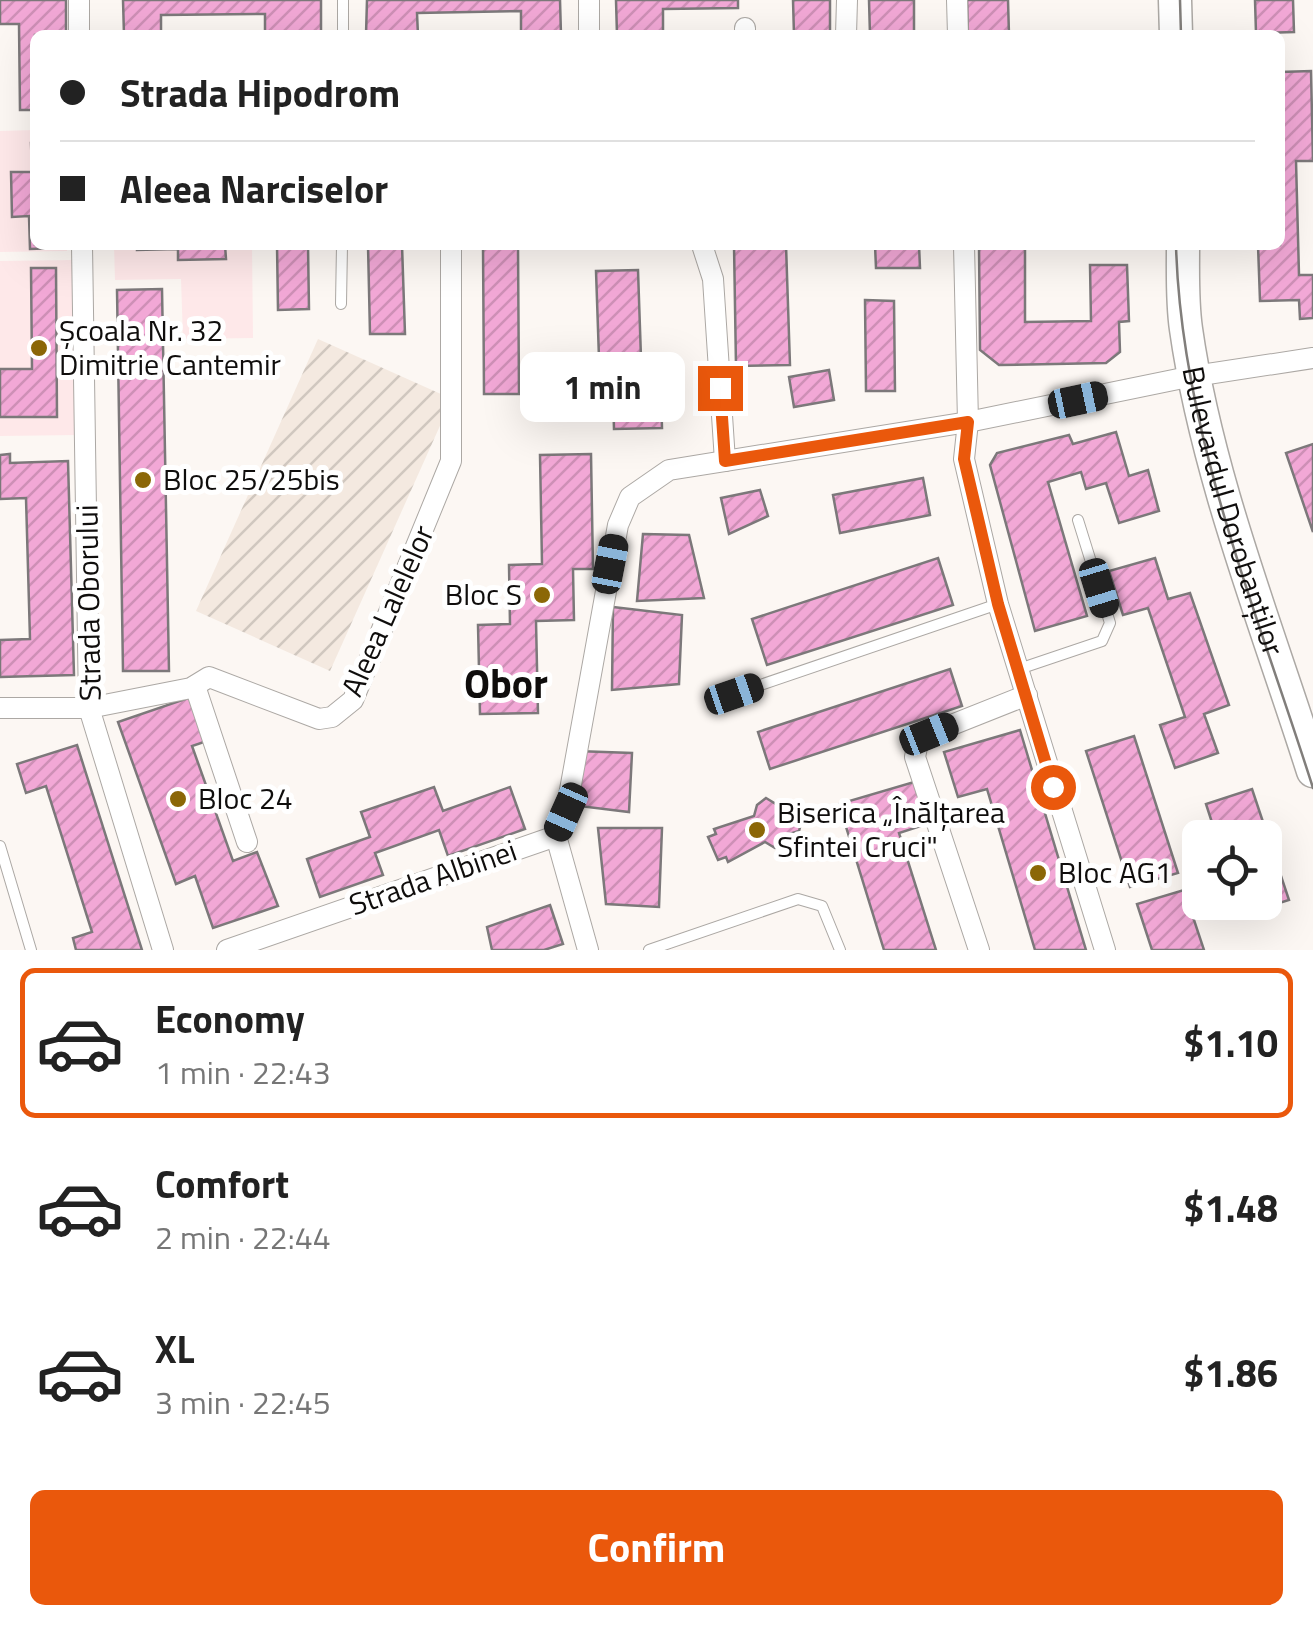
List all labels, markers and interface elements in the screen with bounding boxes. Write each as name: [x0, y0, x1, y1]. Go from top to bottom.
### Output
text: Strada Hipodrom: [120, 64, 400, 122]
text: Aleea Narciselor: [120, 160, 388, 218]
place label: Școala Nr. 32 Dimitrie Cantemir: [59, 307, 281, 387]
marker: Școala Nr. 32 Dimitrie Cantemir: [28, 337, 50, 359]
callout: 1 min: [520, 353, 685, 423]
street label: Bulevardul Dorobanților: [1171, 362, 1297, 661]
text: 1 min: [564, 363, 641, 411]
route end: [698, 366, 743, 411]
car: [1046, 379, 1110, 421]
place label: Bloc 25/25bis: [163, 456, 340, 502]
marker: Bloc 25/25bis: [132, 469, 154, 491]
street label: Strada Oborului: [63, 504, 113, 702]
street label: Aleea Lalelelor: [329, 517, 445, 704]
car: [590, 532, 630, 596]
car: [1076, 555, 1122, 621]
place label: Bloc S: [445, 571, 522, 617]
marker: Bloc S: [531, 584, 553, 606]
district label: Obor: [464, 653, 548, 714]
car: [701, 670, 767, 718]
car: [896, 709, 962, 759]
route start: [1031, 765, 1076, 810]
place label: Bloc 24: [198, 775, 293, 821]
car: [540, 778, 592, 846]
marker: Bloc 24: [167, 788, 189, 810]
place label: Biserica „Înălțarea Sfintei Cruci": [777, 789, 1005, 869]
marker: Biserica „Înălțarea Sfintei Cruci": [746, 819, 768, 841]
map controls: [1182, 820, 1282, 920]
button: locate: [1182, 820, 1282, 920]
street label: Strada Albinei: [343, 827, 523, 927]
place label: Bloc AG1: [1058, 849, 1172, 895]
marker: Bloc AG1: [1027, 862, 1049, 884]
text: Economy: [155, 990, 305, 1048]
icon: car: [35, 998, 125, 1088]
text: $1.10: [1183, 1014, 1278, 1072]
text: 1 min · 22:43: [155, 1048, 331, 1096]
text: Comfort: [155, 1155, 289, 1213]
icon: car: [35, 1163, 125, 1253]
text: $1.48: [1183, 1179, 1278, 1237]
text: 2 min · 22:44: [155, 1213, 331, 1261]
text: XL: [155, 1320, 195, 1378]
icon: car: [35, 1328, 125, 1418]
text: $1.86: [1183, 1344, 1278, 1402]
text: 3 min · 22:45: [155, 1378, 331, 1426]
button: Confirm: [30, 1490, 1283, 1605]

